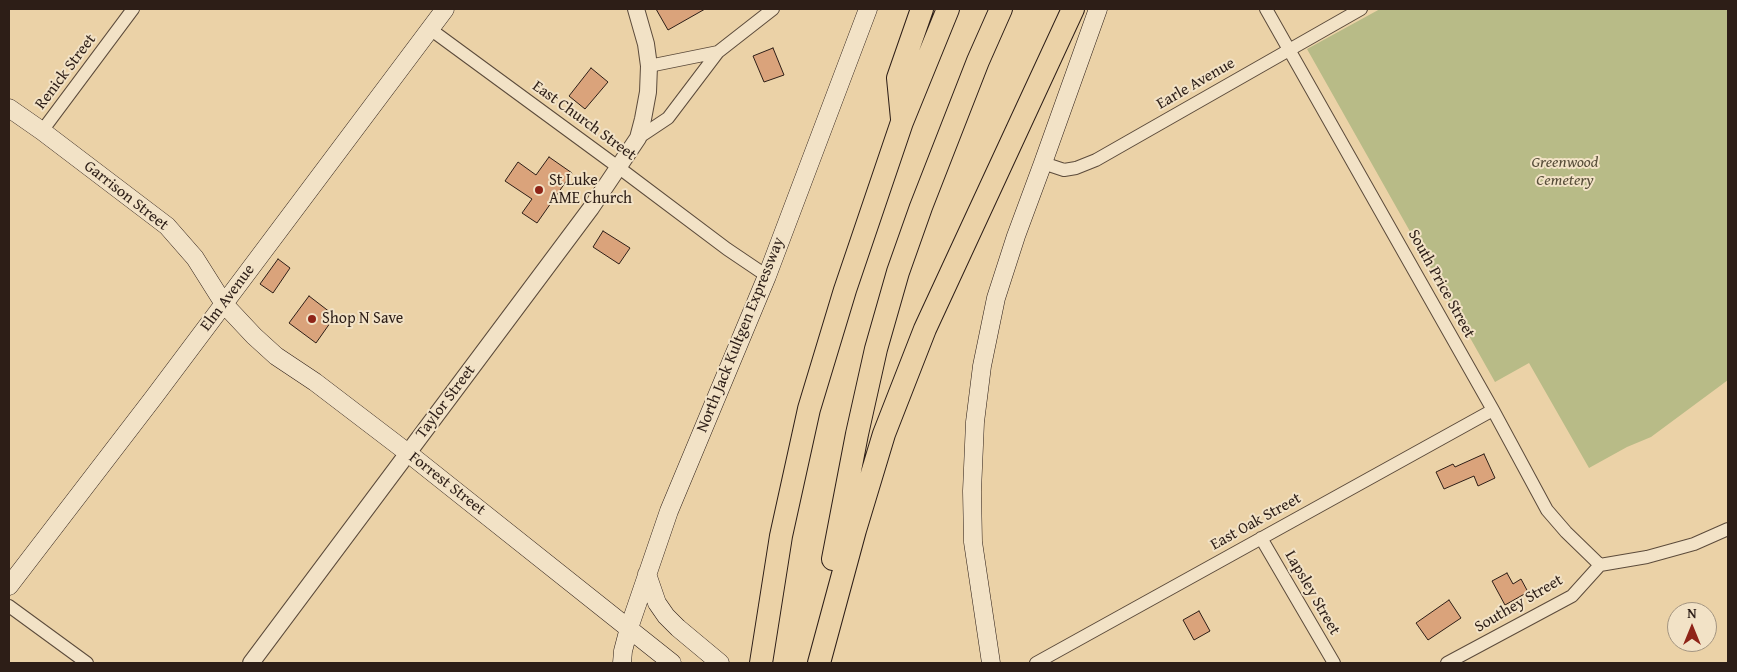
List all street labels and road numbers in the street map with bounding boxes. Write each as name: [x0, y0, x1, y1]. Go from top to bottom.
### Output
street label: Renick Street: [32, 31, 100, 113]
street label: Earle Avenue: [1154, 54, 1238, 114]
street label: East Church Street: [528, 77, 640, 165]
street label: Garrison Street: [80, 157, 172, 235]
street label: South Price Street: [1403, 226, 1479, 342]
street label: North Jack Kultgen Expressway: [693, 235, 789, 435]
street label: Elm Avenue: [197, 261, 259, 335]
street label: Taylor Street: [412, 361, 480, 443]
street label: Forrest Street: [405, 448, 489, 520]
street label: East Oak Street: [1207, 489, 1305, 555]
street label: Lapsley Street: [1280, 547, 1344, 639]
street label: Southey Street: [1471, 571, 1567, 637]

